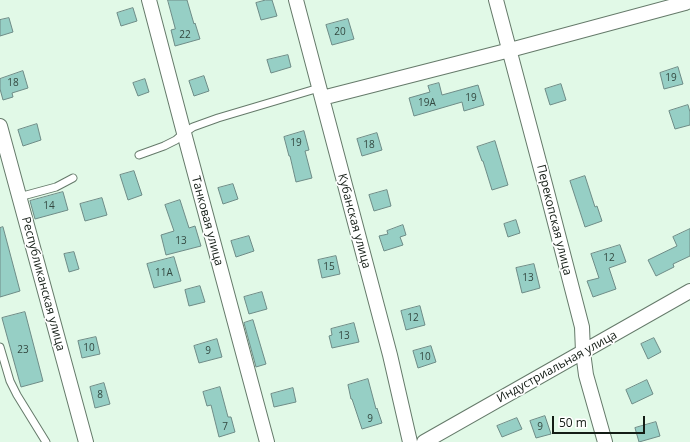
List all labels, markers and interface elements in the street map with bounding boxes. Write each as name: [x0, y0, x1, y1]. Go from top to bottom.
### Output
house number: 20: [334, 26, 346, 38]
house number: 22: [179, 29, 191, 41]
house number: 19: [665, 72, 677, 84]
house number: 18: [7, 77, 19, 89]
house number: 19: [465, 92, 477, 104]
house number: 19А: [418, 97, 436, 109]
house number: 19: [290, 137, 302, 149]
house number: 18: [363, 139, 375, 151]
street label: Перекопская улица: [533, 163, 575, 277]
street label: Кубанская улица: [334, 172, 374, 270]
street label: Танковая улица: [188, 175, 226, 267]
house number: 14: [43, 200, 55, 212]
street label: Республиканская улица: [18, 215, 68, 353]
house number: 13: [175, 235, 187, 247]
house number: 12: [603, 252, 615, 264]
house number: 15: [323, 261, 335, 273]
house number: 11А: [155, 267, 173, 279]
house number: 13: [522, 272, 534, 284]
house number: 12: [407, 312, 419, 324]
street label: Индустриальная улица: [494, 328, 620, 406]
house number: 13: [338, 330, 350, 342]
house number: 10: [83, 342, 95, 354]
house number: 23: [17, 344, 29, 356]
house number: 9: [205, 345, 211, 357]
house number: 10: [419, 351, 431, 363]
house number: 8: [97, 389, 103, 401]
scale bar: [554, 408, 647, 434]
house number: 9: [367, 413, 373, 425]
text: 50 m: [559, 414, 587, 431]
house number: 7: [222, 421, 228, 433]
house number: 9: [537, 421, 543, 433]

